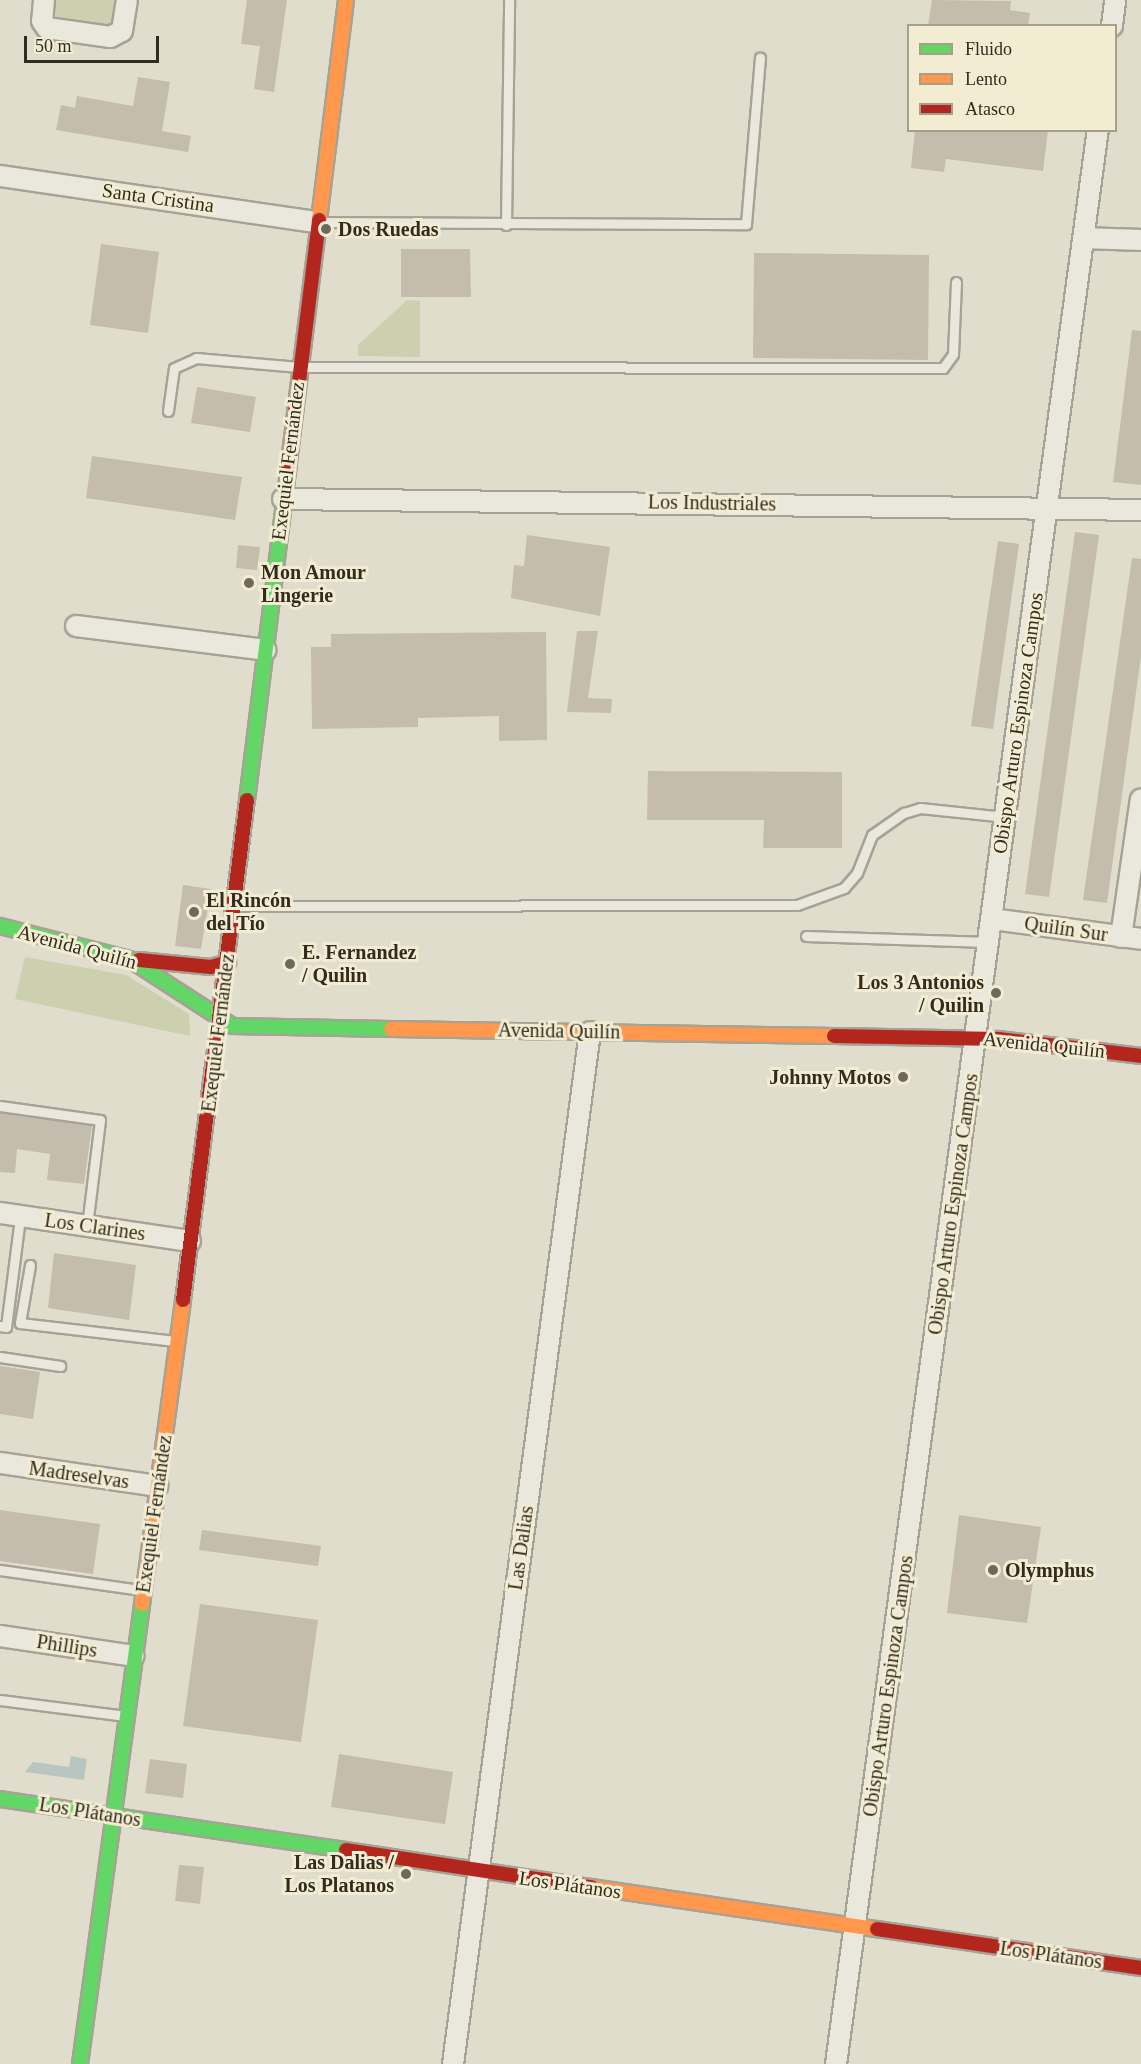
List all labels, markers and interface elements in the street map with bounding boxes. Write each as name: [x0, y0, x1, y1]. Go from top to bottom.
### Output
scale bar: [27, 24, 162, 62]
legend: [907, 24, 1117, 132]
text: 50 m: [35, 36, 72, 56]
text: Fluido: [965, 39, 1012, 59]
text: Lento: [965, 69, 1007, 89]
text: Atasco: [965, 99, 1015, 119]
street label: Santa Cristina: [100, 178, 216, 218]
place label: Dos Ruedas: [338, 217, 439, 241]
marker: Dos Ruedas: [319, 222, 333, 236]
street label: Exequiel Fernández: [266, 380, 310, 542]
street label: Los Industriales: [648, 490, 776, 516]
place label: Mon Amour Lingerie: [261, 560, 367, 607]
marker: Mon Amour Lingerie: [242, 576, 256, 590]
street label: Obispo Arturo Espinoza Campos: [988, 590, 1048, 856]
place label: El Rincón del Tío: [206, 888, 291, 935]
marker: El Rincón del Tío: [187, 905, 201, 919]
street label: Quilín Sur: [1023, 911, 1109, 947]
street label: Avenida Quilín: [15, 920, 139, 974]
place label: E. Fernandez / Quilin: [302, 940, 416, 987]
street label: Exequiel Fernández: [196, 952, 240, 1114]
marker: E. Fernandez / Quilin: [283, 957, 297, 971]
place label: Los 3 Antonios / Quilin: [856, 970, 984, 1017]
marker: Los 3 Antonios / Quilin: [989, 986, 1003, 1000]
street label: Avenida Quilín: [498, 1018, 620, 1044]
street label: Avenida Quilín: [982, 1027, 1106, 1063]
place label: Johnny Motos: [769, 1065, 891, 1089]
marker: Johnny Motos: [896, 1070, 910, 1084]
street label: Obispo Arturo Espinoza Campos: [923, 1071, 983, 1337]
street label: Los Clarines: [43, 1208, 147, 1246]
street label: Exequiel Fernández: [131, 1433, 177, 1595]
street label: Madreselvas: [27, 1456, 131, 1494]
street label: Las Dalias: [503, 1504, 539, 1592]
street label: Obispo Arturo Espinoza Campos: [858, 1553, 918, 1819]
place label: Olymphus: [1005, 1558, 1094, 1582]
marker: Olymphus: [986, 1563, 1000, 1577]
street label: Phillips: [35, 1629, 99, 1663]
street label: Los Plátanos: [37, 1792, 143, 1832]
place label: Las Dalias / Los Platanos: [285, 1850, 394, 1897]
street label: Los Plátanos: [517, 1866, 623, 1904]
marker: Las Dalias / Los Platanos: [399, 1867, 413, 1881]
street label: Los Plátanos: [998, 1936, 1104, 1974]

